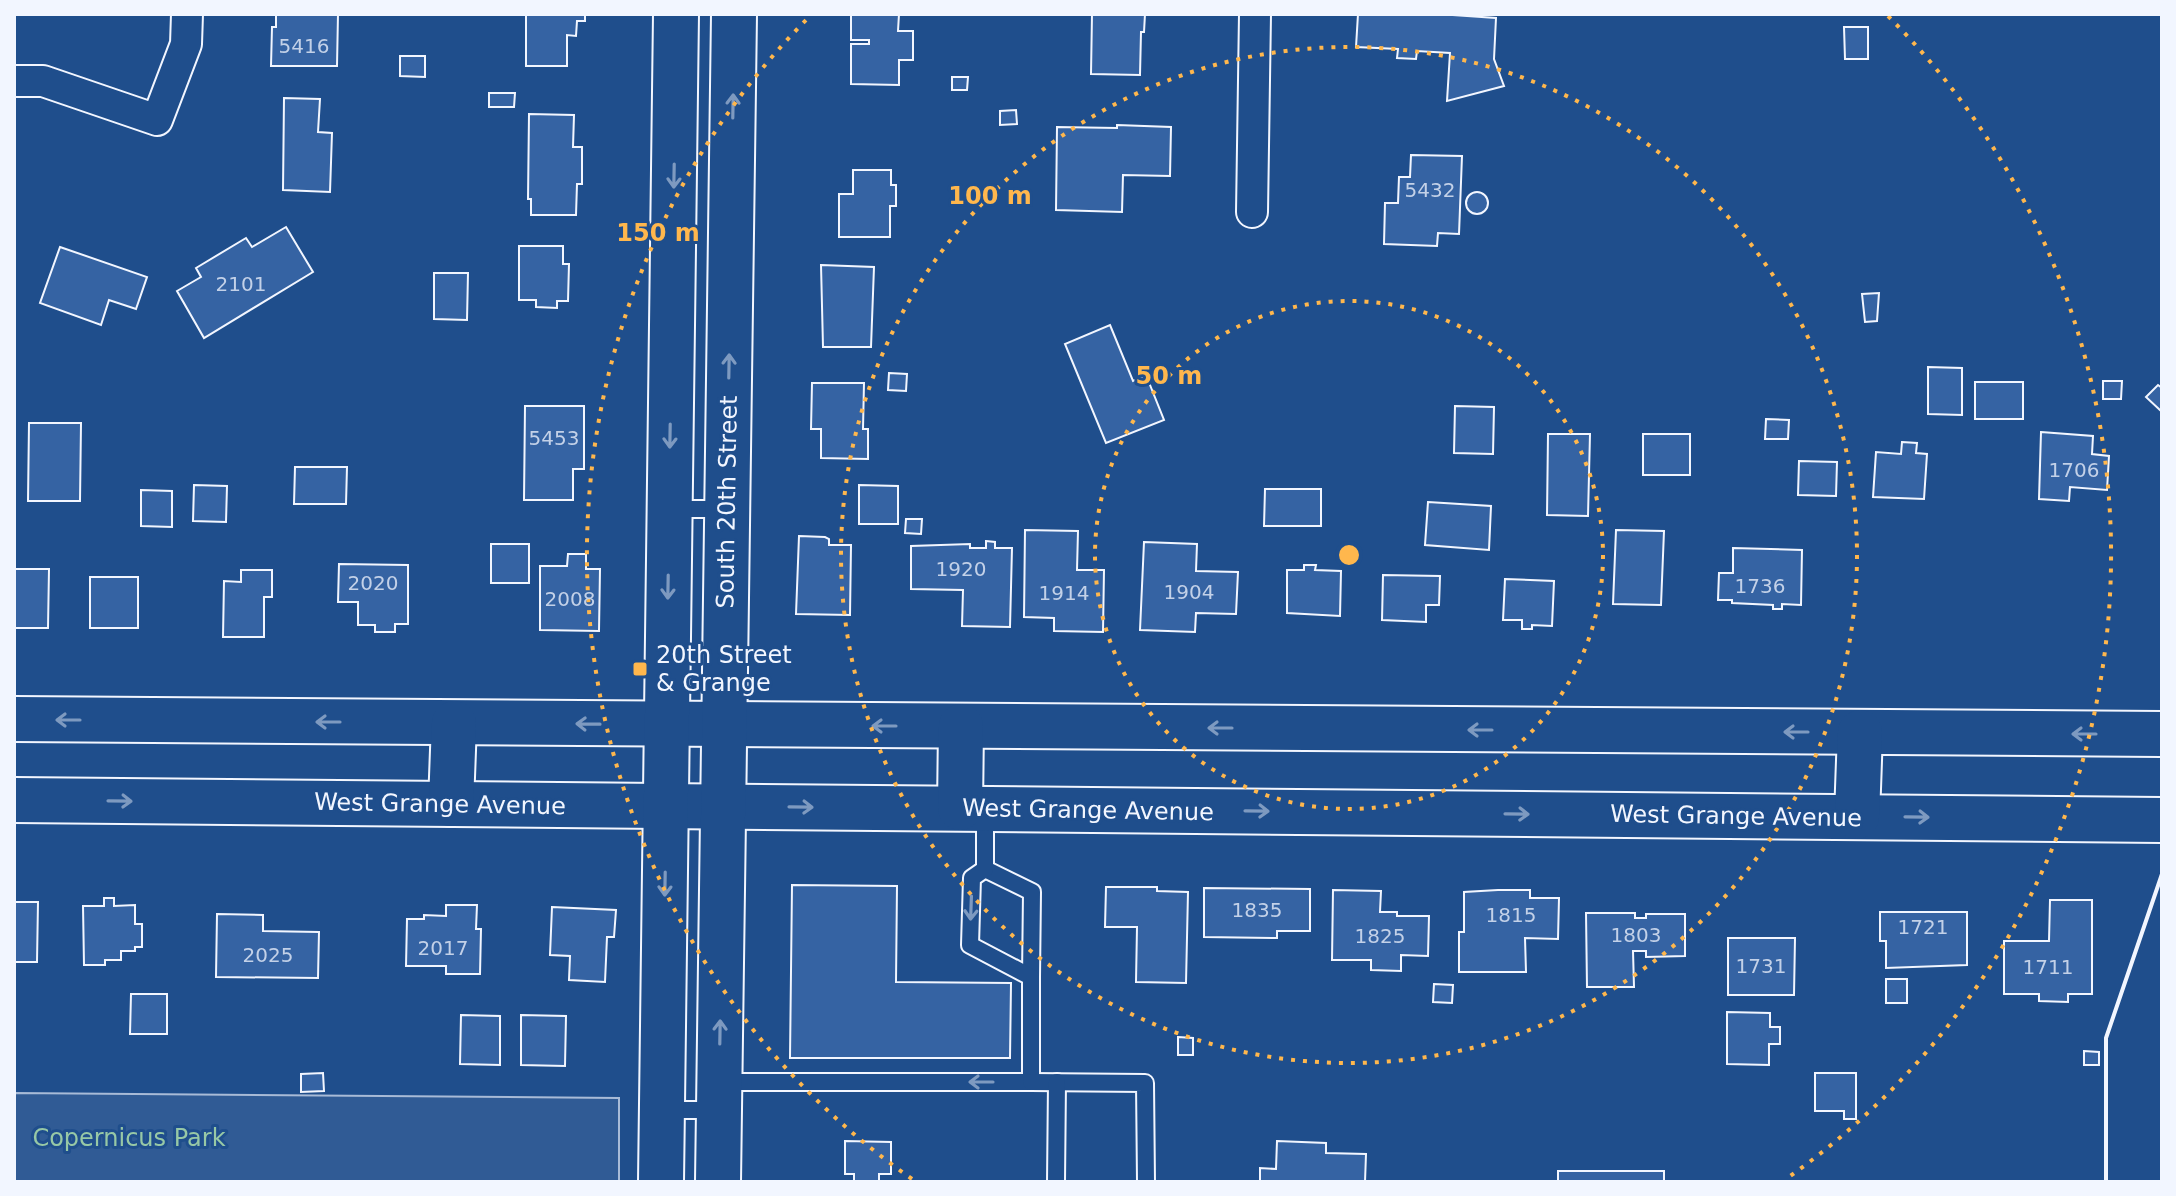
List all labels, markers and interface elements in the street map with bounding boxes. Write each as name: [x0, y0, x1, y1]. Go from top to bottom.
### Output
house number: 5416: [279, 34, 329, 58]
one-way arrow: [725, 93, 740, 120]
one-way arrow: [666, 162, 682, 189]
house number: 5432: [1405, 178, 1455, 202]
text: 100 m: [948, 182, 1032, 210]
text: 150 m: [616, 219, 700, 247]
house number: 2101: [216, 272, 266, 296]
one-way arrow: [721, 353, 737, 380]
text: 50 m: [1136, 362, 1202, 390]
street label: South 20th Street: [711, 395, 743, 609]
one-way arrow: [662, 422, 678, 449]
house number: 5453: [529, 426, 579, 450]
house number: 1706: [2049, 458, 2099, 482]
centre of rings: [1335, 541, 1363, 569]
house number: 1920: [936, 557, 986, 581]
house number: 2020: [348, 571, 398, 595]
one-way arrow: [660, 573, 676, 600]
house number: 1736: [1735, 574, 1785, 598]
house number: 1904: [1164, 580, 1214, 604]
house number: 1914: [1039, 581, 1089, 605]
house number: 2008: [545, 587, 595, 611]
place label: 20th Street & Grange: [656, 641, 792, 697]
marker: 20th Street & Grange: [631, 660, 649, 678]
one-way arrow: [55, 712, 82, 728]
one-way arrow: [315, 714, 342, 730]
one-way arrow: [575, 716, 602, 732]
one-way arrow: [871, 718, 898, 733]
one-way arrow: [1207, 720, 1234, 736]
one-way arrow: [1467, 722, 1494, 737]
one-way arrow: [1783, 724, 1810, 740]
one-way arrow: [2071, 726, 2098, 742]
street label: West Grange Avenue: [314, 788, 566, 820]
one-way arrow: [106, 793, 133, 809]
street label: West Grange Avenue: [962, 794, 1214, 826]
one-way arrow: [787, 799, 814, 814]
street label: West Grange Avenue: [1610, 800, 1862, 832]
one-way arrow: [1243, 803, 1270, 819]
one-way arrow: [1503, 806, 1530, 821]
one-way arrow: [1903, 810, 1930, 825]
one-way arrow: [657, 870, 673, 897]
one-way arrow: [964, 894, 979, 921]
house number: 1835: [1232, 898, 1282, 922]
house number: 1815: [1486, 903, 1536, 927]
house number: 1721: [1898, 915, 1948, 939]
house number: 1803: [1611, 923, 1661, 947]
house number: 1825: [1355, 924, 1405, 948]
house number: 2017: [418, 936, 468, 960]
house number: 2025: [243, 943, 293, 967]
house number: 1731: [1736, 954, 1786, 978]
house number: 1711: [2023, 955, 2073, 979]
one-way arrow: [712, 1019, 727, 1046]
one-way arrow: [968, 1074, 995, 1090]
park label: Copernicus Park: [32, 1124, 226, 1152]

